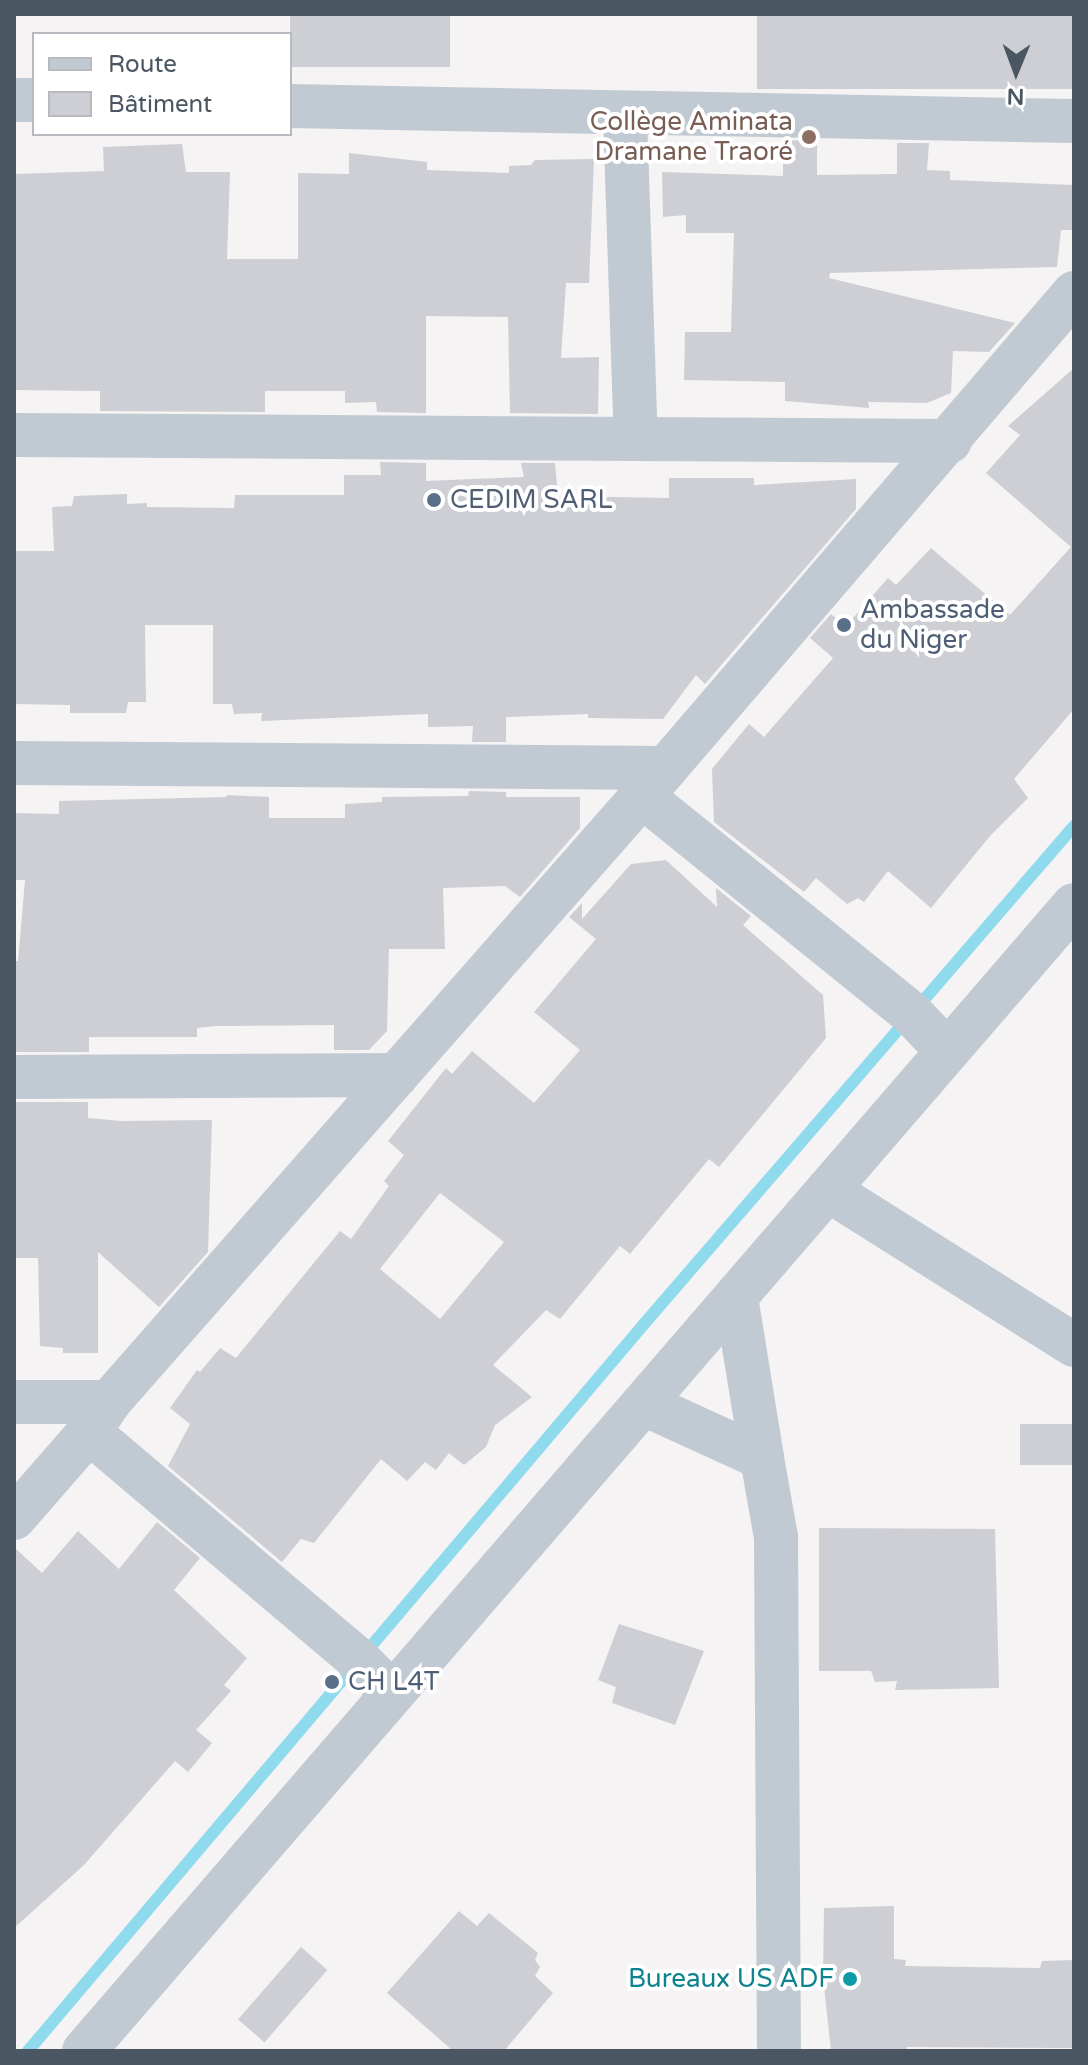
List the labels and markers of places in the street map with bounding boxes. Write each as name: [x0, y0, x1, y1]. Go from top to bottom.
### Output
place label: Collège Aminata Dramane Traoré: [590, 106, 793, 168]
marker: Collège Aminata Dramane Traoré: [800, 128, 818, 146]
place label: CEDIM SARL: [450, 484, 612, 516]
marker: CEDIM SARL: [425, 491, 443, 509]
place label: Ambassade du Niger: [860, 594, 1005, 656]
marker: Ambassade du Niger: [835, 616, 853, 634]
place label: CH L4T: [348, 1666, 440, 1698]
marker: CH L4T: [323, 1673, 341, 1691]
place label: Bureaux US ADF: [628, 1963, 834, 1995]
marker: Bureaux US ADF: [841, 1970, 859, 1988]

